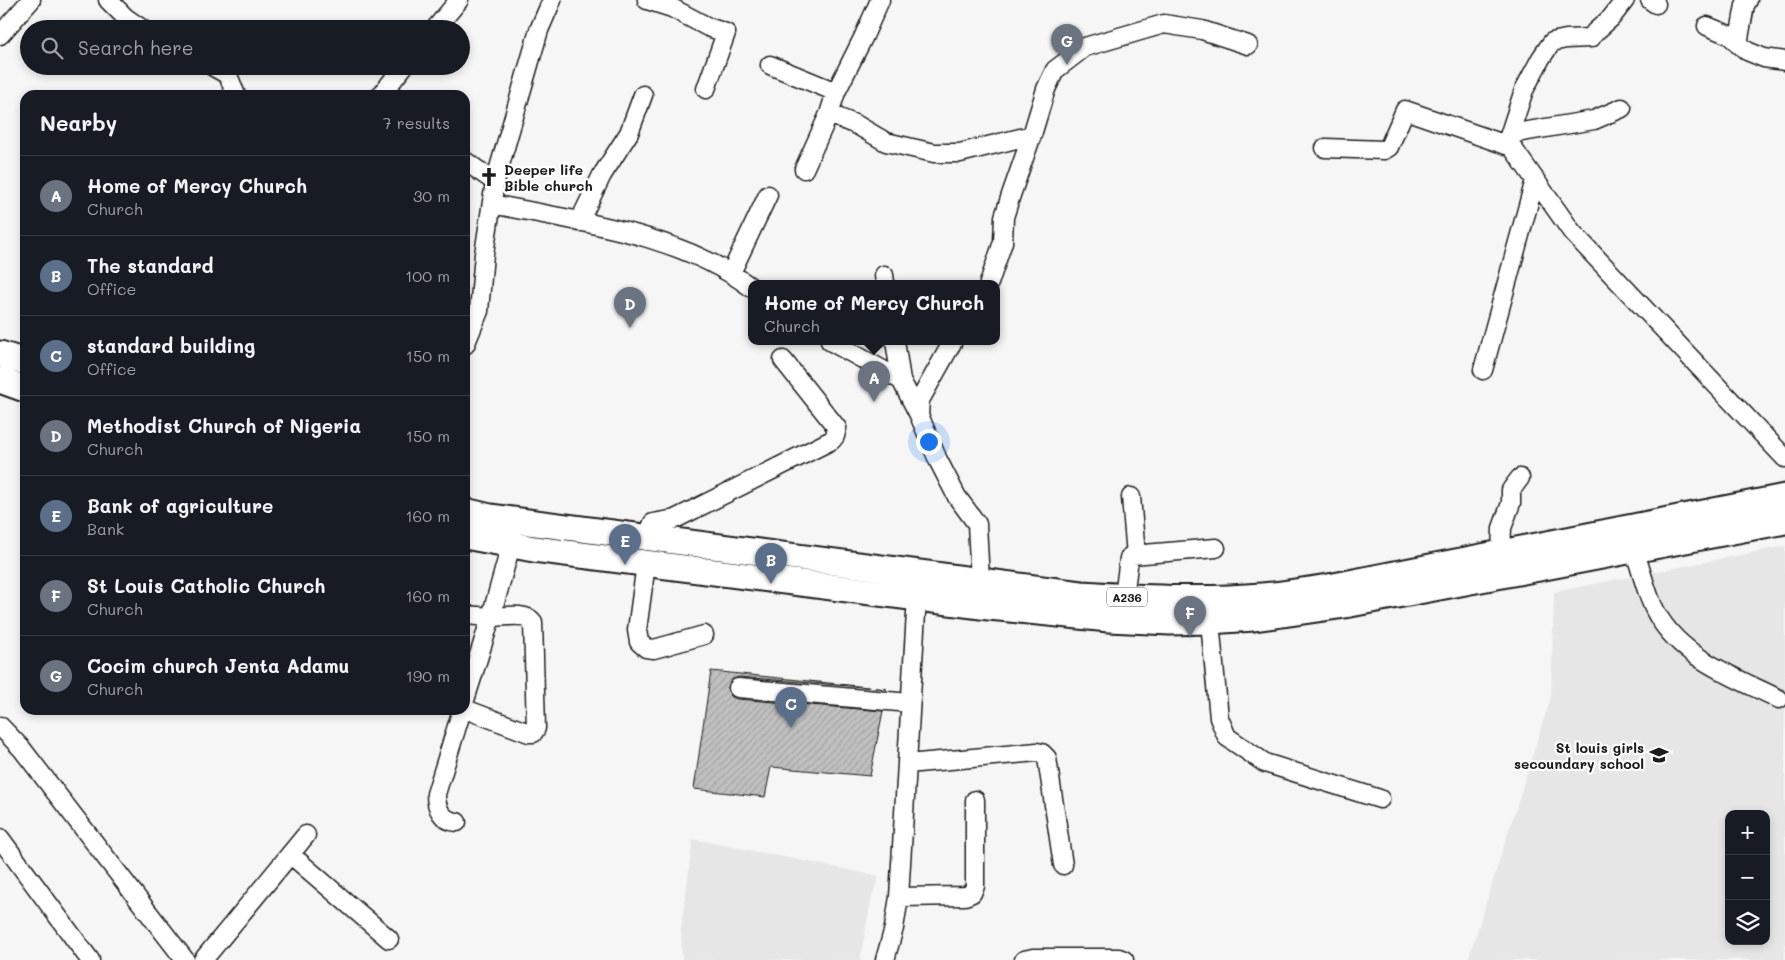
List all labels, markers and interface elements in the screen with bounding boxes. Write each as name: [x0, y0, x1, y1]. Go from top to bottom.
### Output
search box: [20, 20, 470, 75]
pin: G: [1051, 24, 1083, 65]
icon: search: [38, 34, 66, 62]
text: Search here: [78, 35, 194, 60]
text: Nearby: [40, 109, 117, 136]
text: 7 results: [383, 112, 450, 133]
place label: Deeper life Bible church: [504, 160, 593, 195]
church icon: Deeper life Bible church: [478, 166, 500, 188]
text: Home of Mercy Church: [87, 173, 307, 198]
text: A: [50, 185, 62, 206]
text: 30 m: [413, 185, 450, 206]
text: Church: [87, 198, 143, 219]
text: The standard: [87, 253, 214, 278]
text: B: [51, 265, 61, 286]
text: 100 m: [405, 265, 450, 286]
text: Office: [87, 278, 136, 299]
popup: [748, 280, 1000, 345]
pin: D: [614, 287, 646, 328]
text: Home of Mercy Church: [764, 290, 984, 315]
text: Church: [764, 315, 820, 336]
text: standard building: [87, 333, 255, 358]
text: C: [50, 345, 62, 366]
text: 150 m: [406, 345, 450, 366]
text: Office: [87, 358, 136, 379]
pin: A: [858, 361, 890, 402]
text: Methodist Church of Nigeria: [87, 413, 361, 438]
text: D: [50, 425, 62, 446]
text: 150 m: [406, 425, 450, 446]
your location: [916, 429, 942, 455]
text: Church: [87, 438, 143, 459]
text: Bank of agriculture: [87, 493, 273, 518]
text: E: [51, 505, 61, 526]
text: 160 m: [405, 505, 450, 526]
text: Bank: [87, 518, 124, 539]
pin: E: [609, 524, 641, 565]
pin: B: [755, 543, 787, 584]
text: St Louis Catholic Church: [87, 573, 325, 598]
text: F: [51, 585, 61, 606]
text: 160 m: [405, 585, 450, 606]
road number: A236: [1107, 588, 1147, 606]
pin: F: [1174, 596, 1206, 637]
text: Church: [87, 598, 143, 619]
text: Cocim church Jenta Adamu: [87, 653, 349, 678]
text: G: [50, 665, 62, 686]
text: 190 m: [406, 665, 450, 686]
text: Church: [87, 678, 143, 699]
pin: C: [775, 687, 807, 728]
place label: St louis girls secoundary school: [1514, 738, 1644, 773]
school or university icon: St louis girls secoundary school: [1648, 744, 1670, 766]
map controls: [1725, 810, 1770, 945]
button: +: [1725, 810, 1770, 855]
button: −: [1725, 855, 1770, 900]
button: layers: [1725, 900, 1770, 945]

